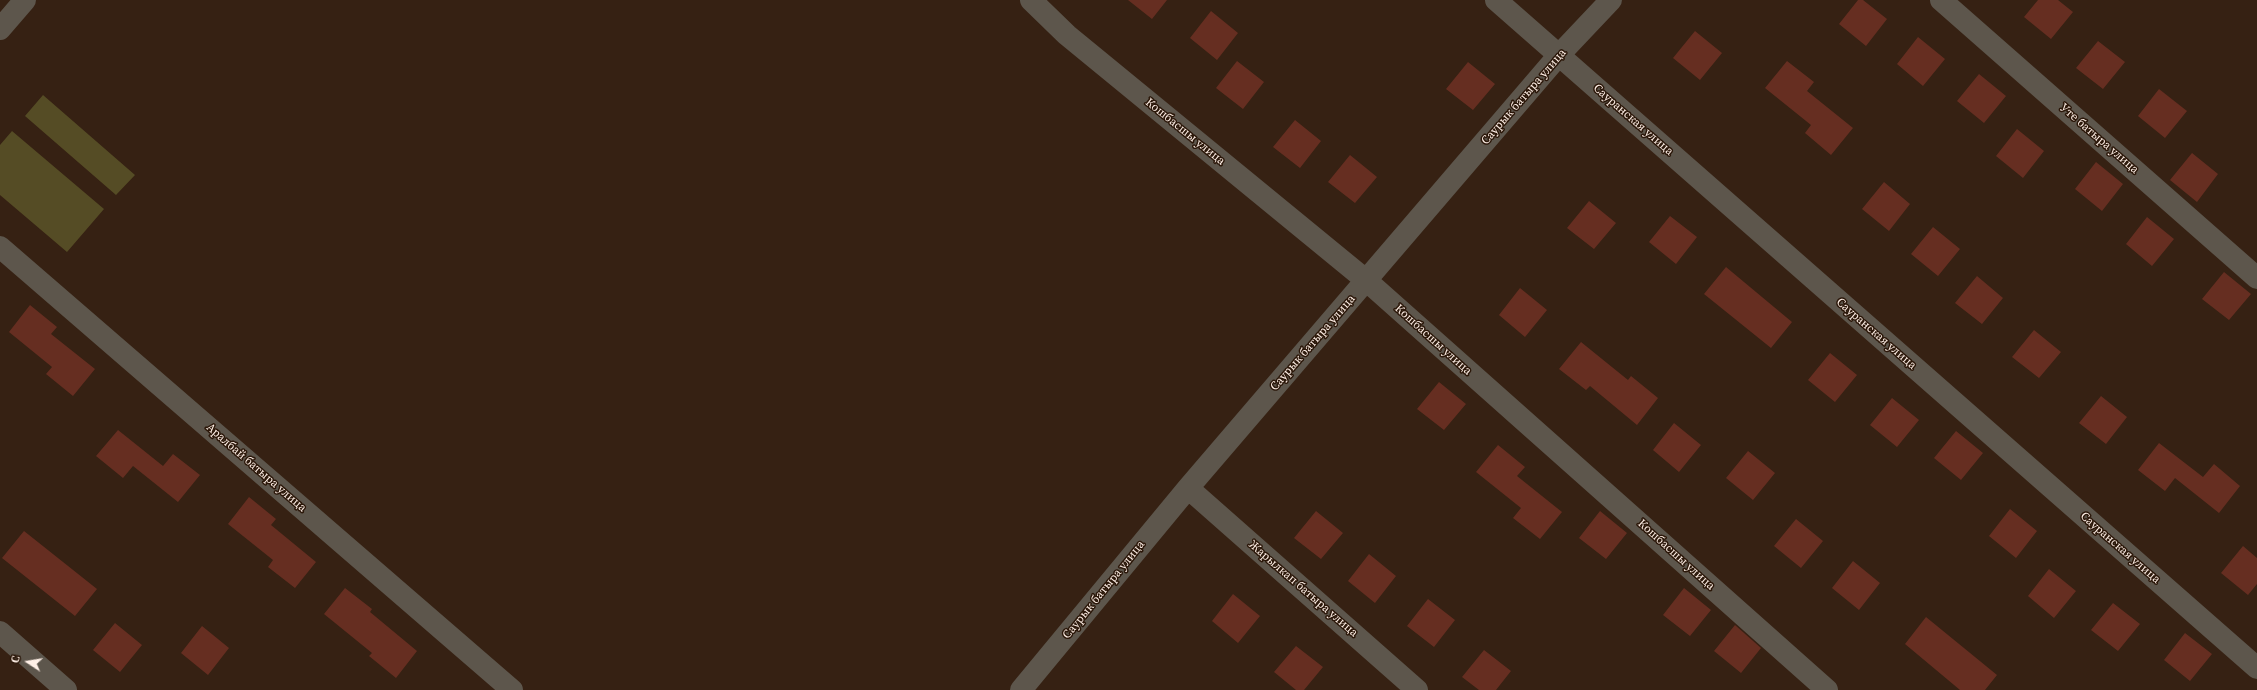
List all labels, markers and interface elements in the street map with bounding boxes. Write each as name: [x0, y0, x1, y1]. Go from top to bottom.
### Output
street label: Саурык батыра улица: [1478, 46, 1570, 148]
street label: Сауранская улица: [1590, 81, 1676, 159]
street label: Кошбасшы улица: [1142, 95, 1228, 169]
street label: Уте батыра улица: [2057, 101, 2141, 177]
street label: Саурык батыра улица: [1267, 292, 1359, 394]
street label: Сауранская улица: [1833, 295, 1919, 373]
street label: Кошбасшы улица: [1392, 302, 1474, 378]
street label: Аралбай батыра улица: [203, 421, 309, 515]
street label: Сауранская улица: [2077, 509, 2163, 587]
street label: Кошбасшы улица: [1635, 517, 1717, 593]
street label: Саурык батыра улица: [1060, 538, 1148, 642]
street label: Жарылкап батыра улица: [1246, 538, 1360, 640]
north arrow: [8, 642, 48, 682]
text: С: [8, 654, 24, 664]

